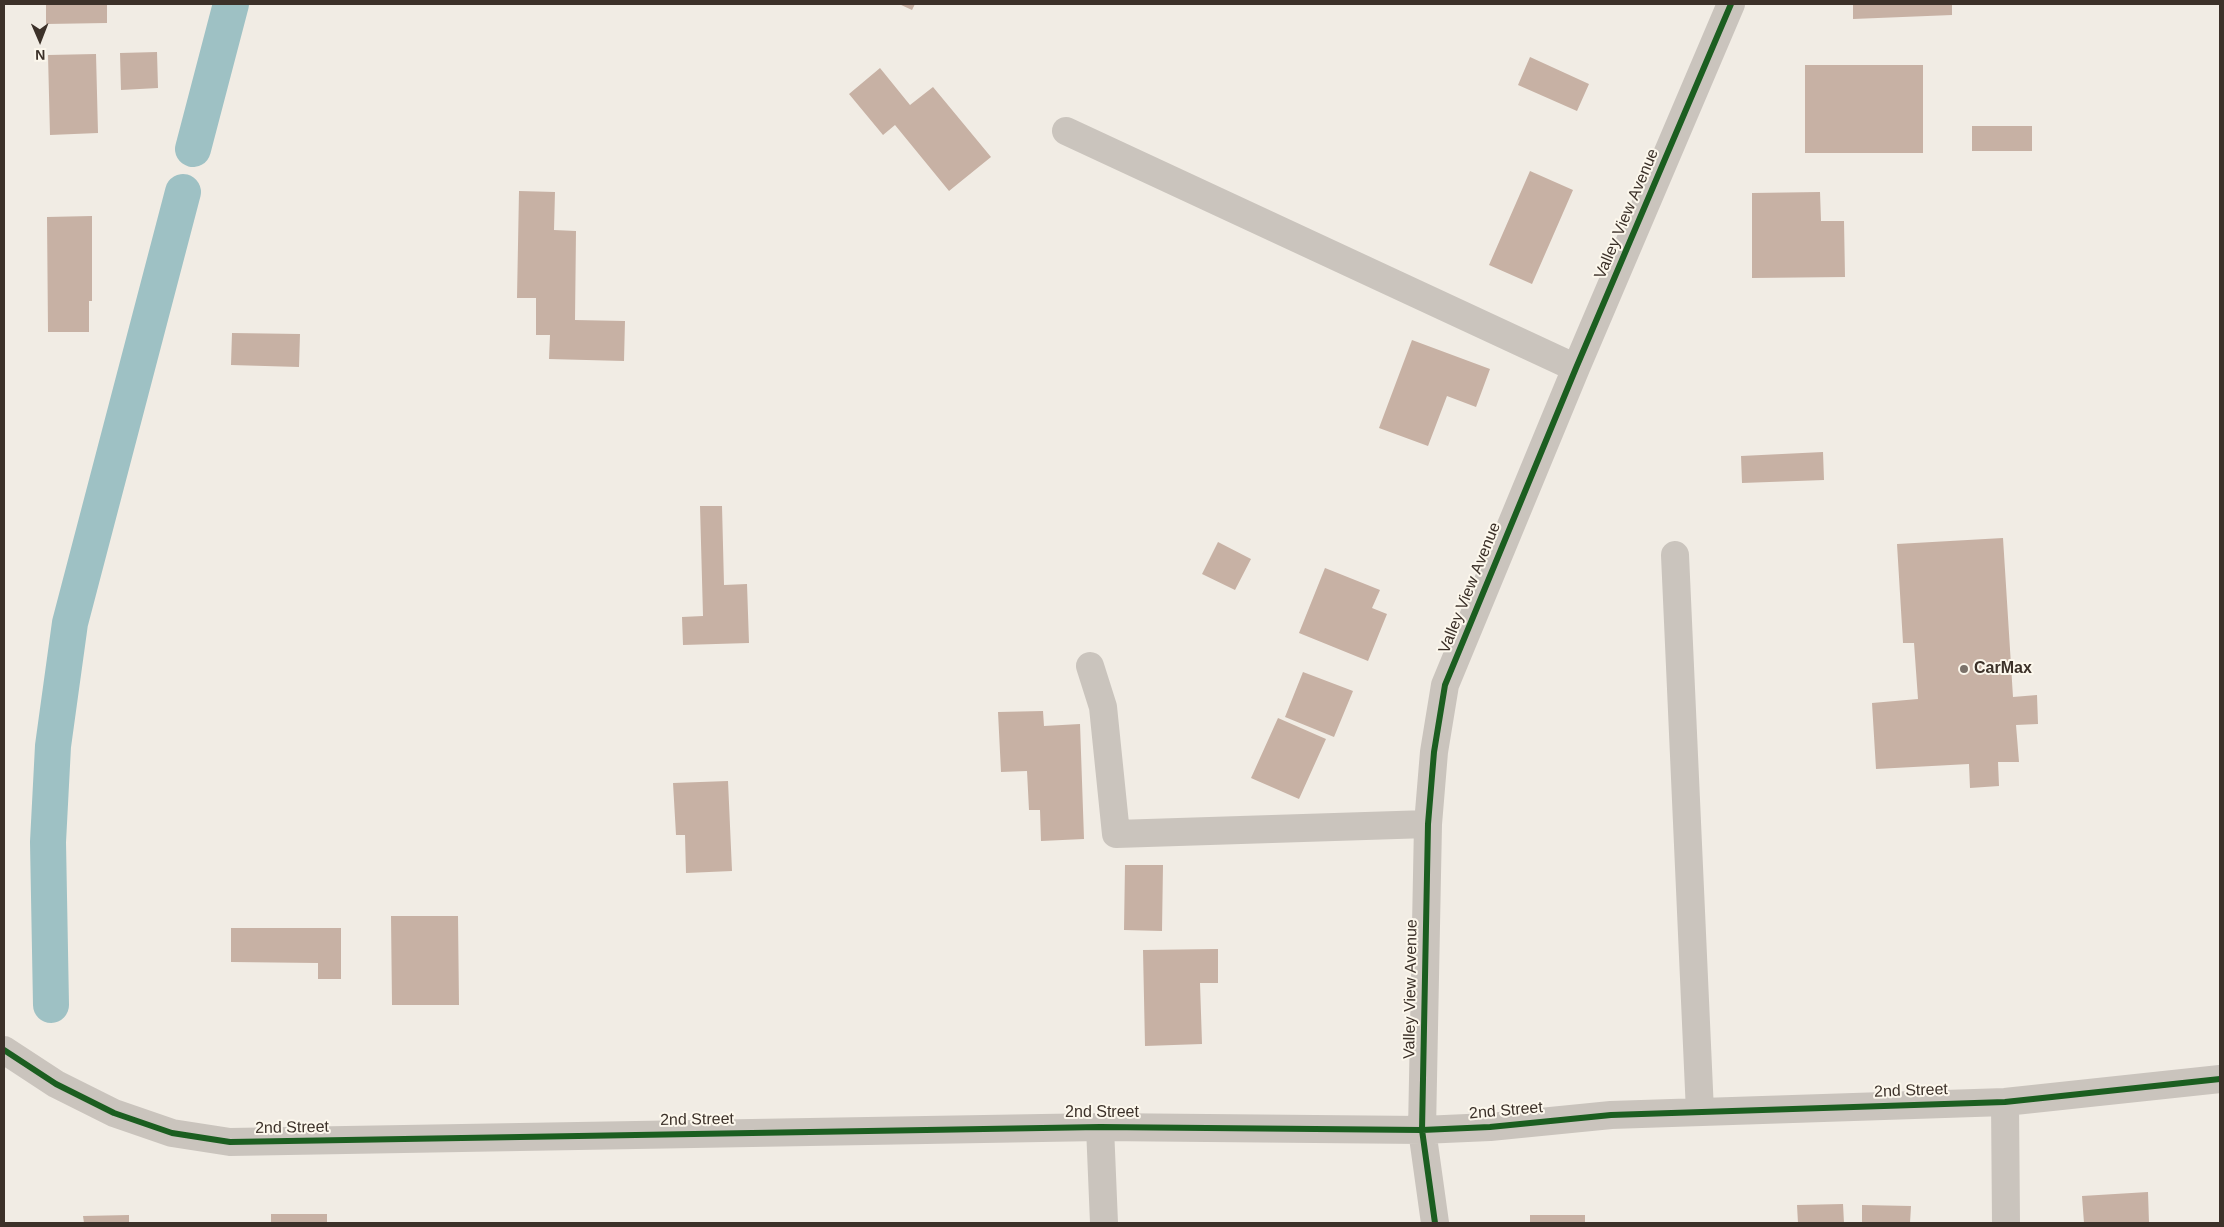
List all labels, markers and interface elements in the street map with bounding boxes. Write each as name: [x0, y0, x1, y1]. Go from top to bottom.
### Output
north arrow: [15, 15, 65, 65]
text: N: [35, 47, 45, 63]
street label: Valley View Avenue: [1591, 146, 1663, 282]
street label: Valley View Avenue: [1435, 520, 1505, 656]
place label: CarMax: [1974, 659, 2032, 679]
marker: CarMax: [1958, 663, 1970, 675]
street label: Valley View Avenue: [1400, 919, 1422, 1059]
street label: 2nd Street: [1874, 1080, 1948, 1102]
street label: 2nd Street: [1468, 1098, 1544, 1124]
street label: 2nd Street: [1065, 1103, 1139, 1123]
street label: 2nd Street: [660, 1110, 734, 1130]
street label: 2nd Street: [255, 1118, 329, 1138]

